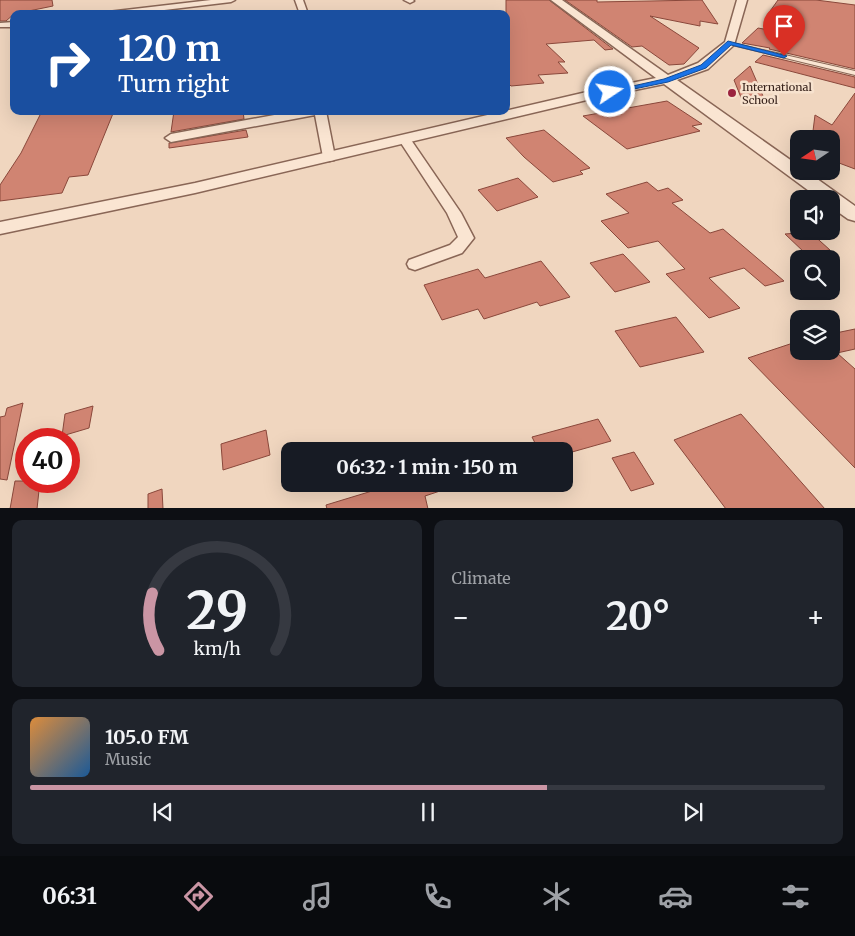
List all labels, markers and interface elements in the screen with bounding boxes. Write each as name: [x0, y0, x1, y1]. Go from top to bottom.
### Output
pin: [763, 5, 805, 56]
icon: arrive: [770, 12, 798, 40]
text: 120 m: [118, 27, 221, 71]
icon: right: [35, 30, 100, 95]
position arrow: [583, 65, 635, 117]
text: Turn right: [118, 70, 229, 98]
place label: International School: [742, 80, 813, 107]
marker: International School: [726, 87, 738, 99]
north arrow: [790, 130, 840, 180]
map controls: [790, 130, 840, 360]
button: sound: [790, 190, 840, 240]
button: search: [790, 250, 840, 300]
button: layers: [790, 310, 840, 360]
speed limit sign: 40: [15, 428, 80, 493]
text: 06:32 · 1 min · 150 m: [336, 455, 518, 479]
text: Climate: [452, 568, 511, 588]
text: 29: [186, 578, 248, 643]
text: 20°: [606, 593, 670, 640]
text: −: [452, 599, 470, 635]
text: +: [806, 599, 825, 635]
text: km/h: [193, 637, 241, 660]
text: 105.0 FM: [105, 725, 189, 749]
text: Music: [105, 749, 151, 769]
icon: previous: [149, 798, 177, 826]
icon: pause: [414, 798, 442, 826]
icon: next: [679, 798, 707, 826]
icon: directions: [181, 879, 216, 914]
icon: music: [300, 879, 335, 914]
icon: phone: [420, 879, 455, 914]
icon: climate: [539, 879, 574, 914]
icon: car: [658, 879, 693, 914]
icon: filters: [778, 879, 813, 914]
text: 06:31: [42, 882, 97, 910]

